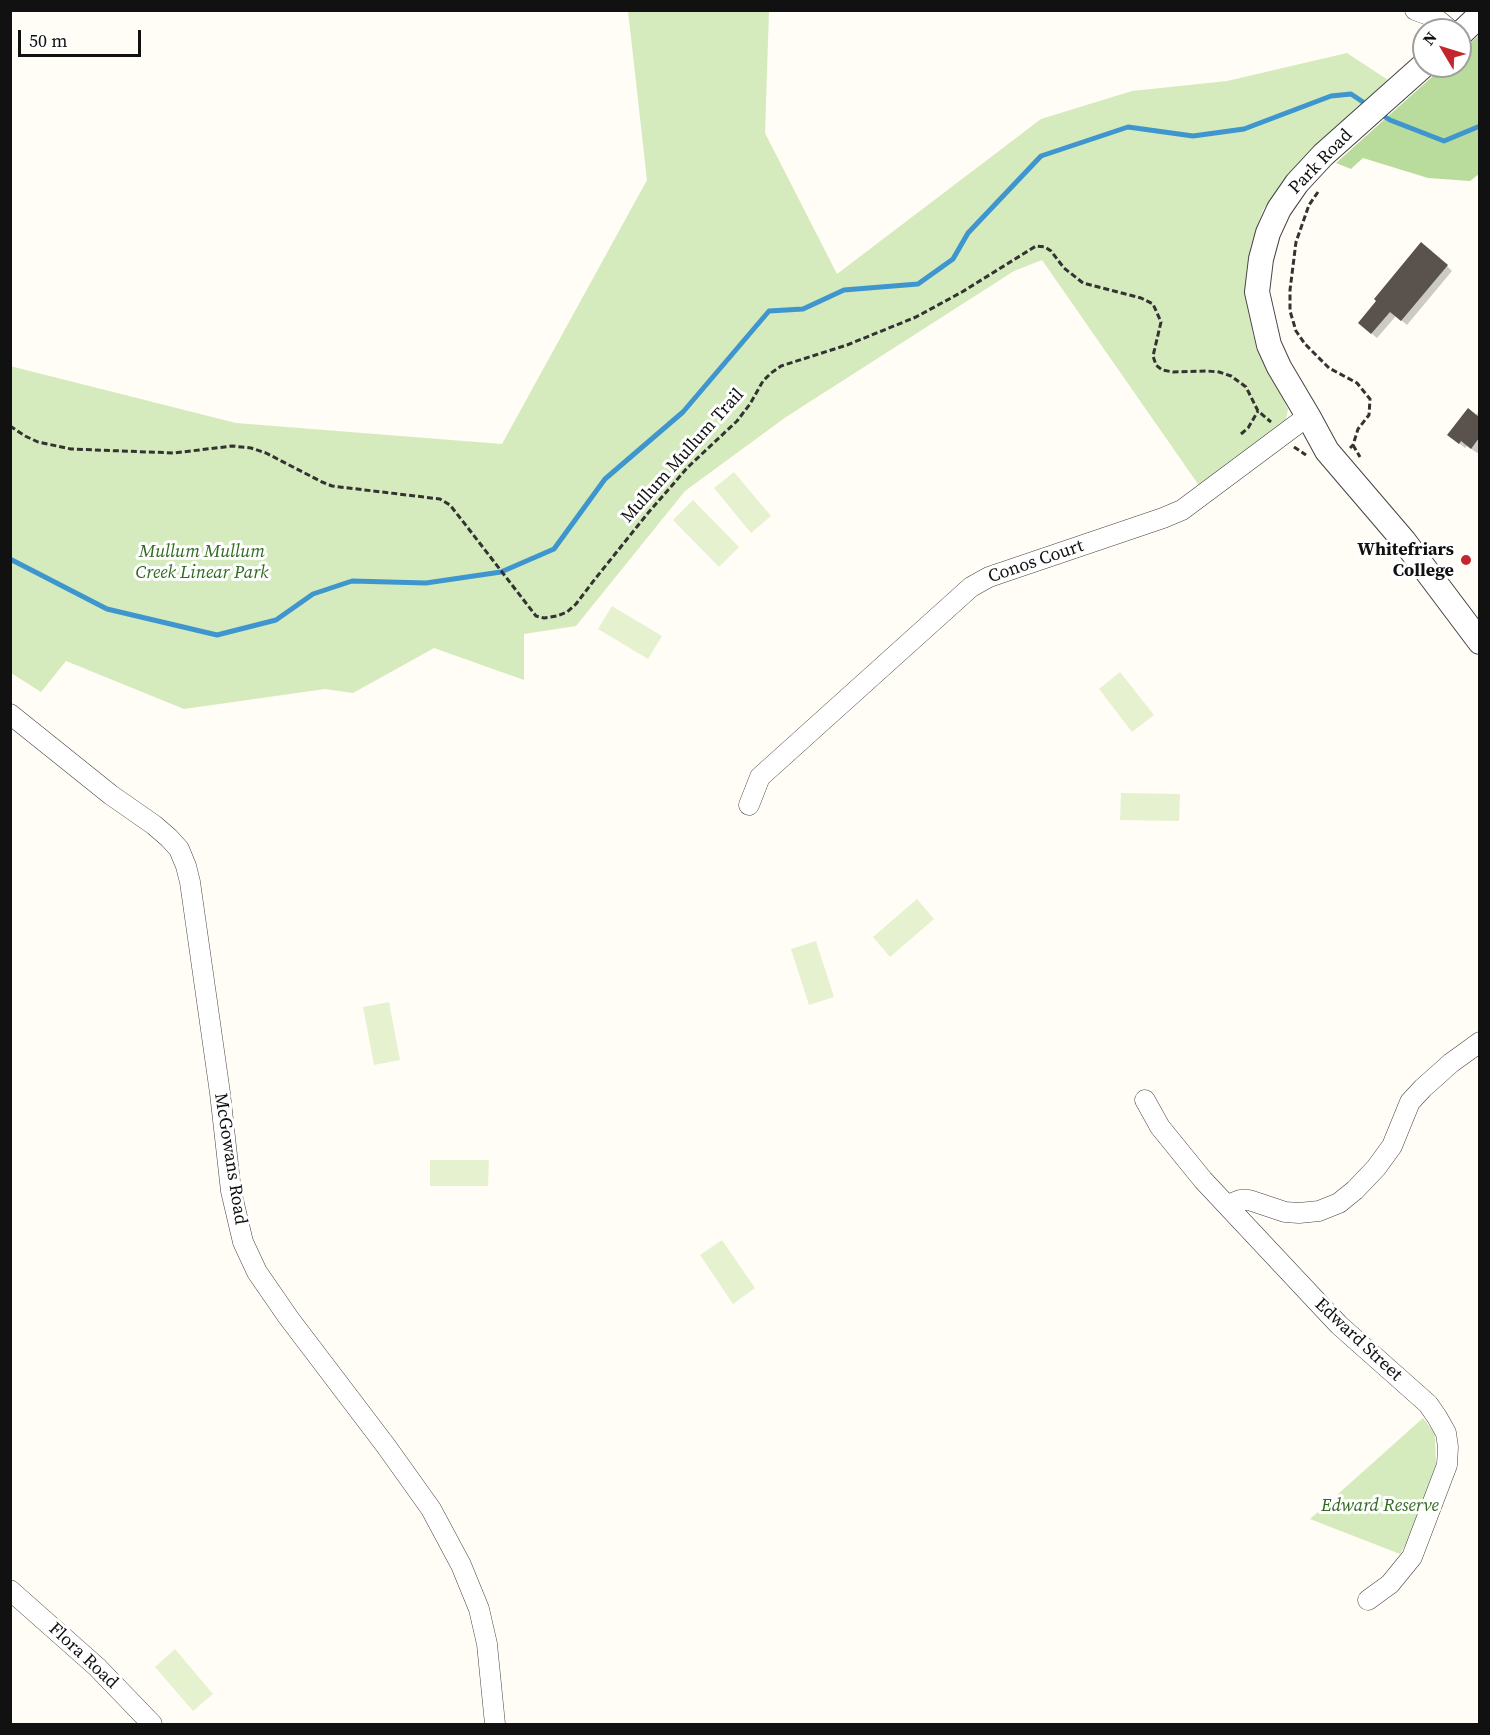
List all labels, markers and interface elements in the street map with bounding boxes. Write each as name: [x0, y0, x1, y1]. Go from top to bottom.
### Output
scale bar: [21, 18, 144, 56]
north arrow: [1412, 18, 1472, 78]
text: N: [1417, 27, 1442, 50]
text: 50 m: [29, 28, 67, 53]
street label: Park Road: [1285, 125, 1357, 199]
street label: Mullum Mullum Trail: [617, 384, 749, 528]
street label: Conos Court: [985, 536, 1087, 588]
place label: Whitefriars College: [1357, 539, 1454, 582]
park label: Mullum Mullum Creek Linear Park: [135, 541, 269, 584]
marker: Whitefriars College: [1459, 553, 1473, 567]
street label: McGowans Road: [209, 1092, 251, 1226]
street label: Edward Street: [1310, 1294, 1406, 1386]
park label: Edward Reserve: [1321, 1495, 1439, 1517]
street label: Flora Road: [44, 1618, 122, 1694]

